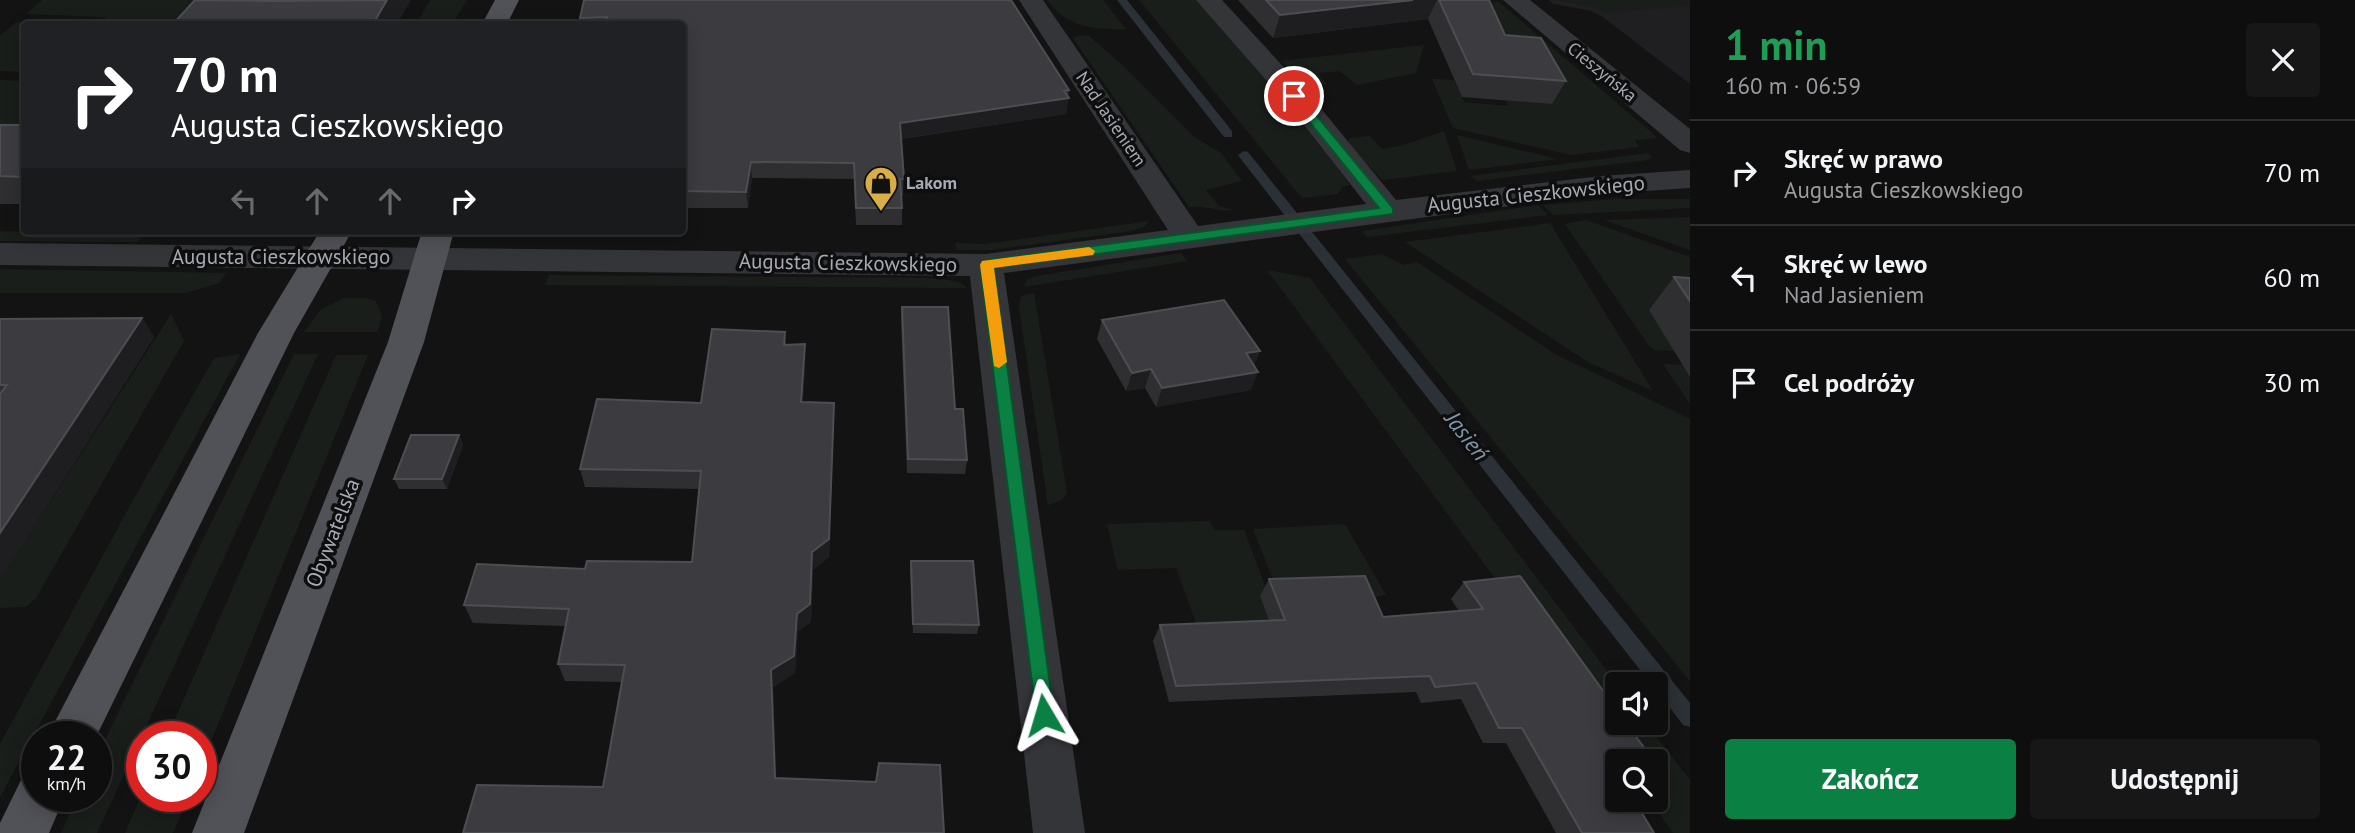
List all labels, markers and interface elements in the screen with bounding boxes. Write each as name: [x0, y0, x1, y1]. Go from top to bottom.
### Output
text: 1 min: [1725, 17, 1827, 72]
button: close: [2246, 23, 2320, 97]
street label: Cieszyńska: [1563, 37, 1642, 107]
text: 70 m: [171, 42, 278, 106]
icon: right: [56, 49, 147, 140]
pin: [1264, 66, 1324, 126]
street label: Nad Jasieniem: [1071, 67, 1152, 171]
text: 160 m · 06:59: [1725, 71, 1861, 100]
icon: arrive: [1275, 77, 1313, 115]
text: Augusta Cieszkowskiego: [171, 104, 504, 146]
text: Skręć w prawo: [1784, 142, 1943, 175]
icon: right: [1725, 154, 1763, 192]
text: 70 m: [2264, 156, 2320, 189]
shop icon: Lakom: [862, 164, 900, 213]
street label: Augusta Cieszkowskiego: [1426, 169, 1646, 218]
place label: Lakom: [906, 171, 957, 194]
text: Augusta Cieszkowskiego: [1784, 175, 2023, 204]
icon: left: [225, 182, 263, 220]
icon: ahead: [298, 182, 336, 220]
icon: ahead: [371, 182, 409, 220]
icon: right: [444, 182, 482, 220]
street label: Augusta Cieszkowskiego: [172, 243, 390, 270]
street label: Augusta Cieszkowskiego: [739, 247, 957, 278]
text: Skręć w lewo: [1784, 247, 1928, 280]
icon: left: [1725, 259, 1763, 297]
text: 60 m: [2264, 261, 2320, 294]
text: Nad Jasieniem: [1784, 280, 1924, 309]
icon: arrive: [1725, 364, 1763, 402]
text: Cel podróży: [1784, 366, 1914, 399]
text: 30 m: [2264, 366, 2320, 399]
water label: Jasień: [1438, 403, 1496, 466]
street label: Obywatelska: [299, 475, 366, 591]
map controls: [1605, 672, 1668, 812]
button: sound: [1605, 672, 1668, 735]
position arrow: [1007, 678, 1081, 752]
speed limit sign: 30: [126, 721, 217, 812]
text: 22: [47, 734, 86, 780]
button: Zakończ: [1725, 739, 2016, 819]
button: Udostępnij: [2030, 739, 2320, 819]
button: search: [1605, 749, 1668, 812]
text: km/h: [47, 772, 86, 795]

